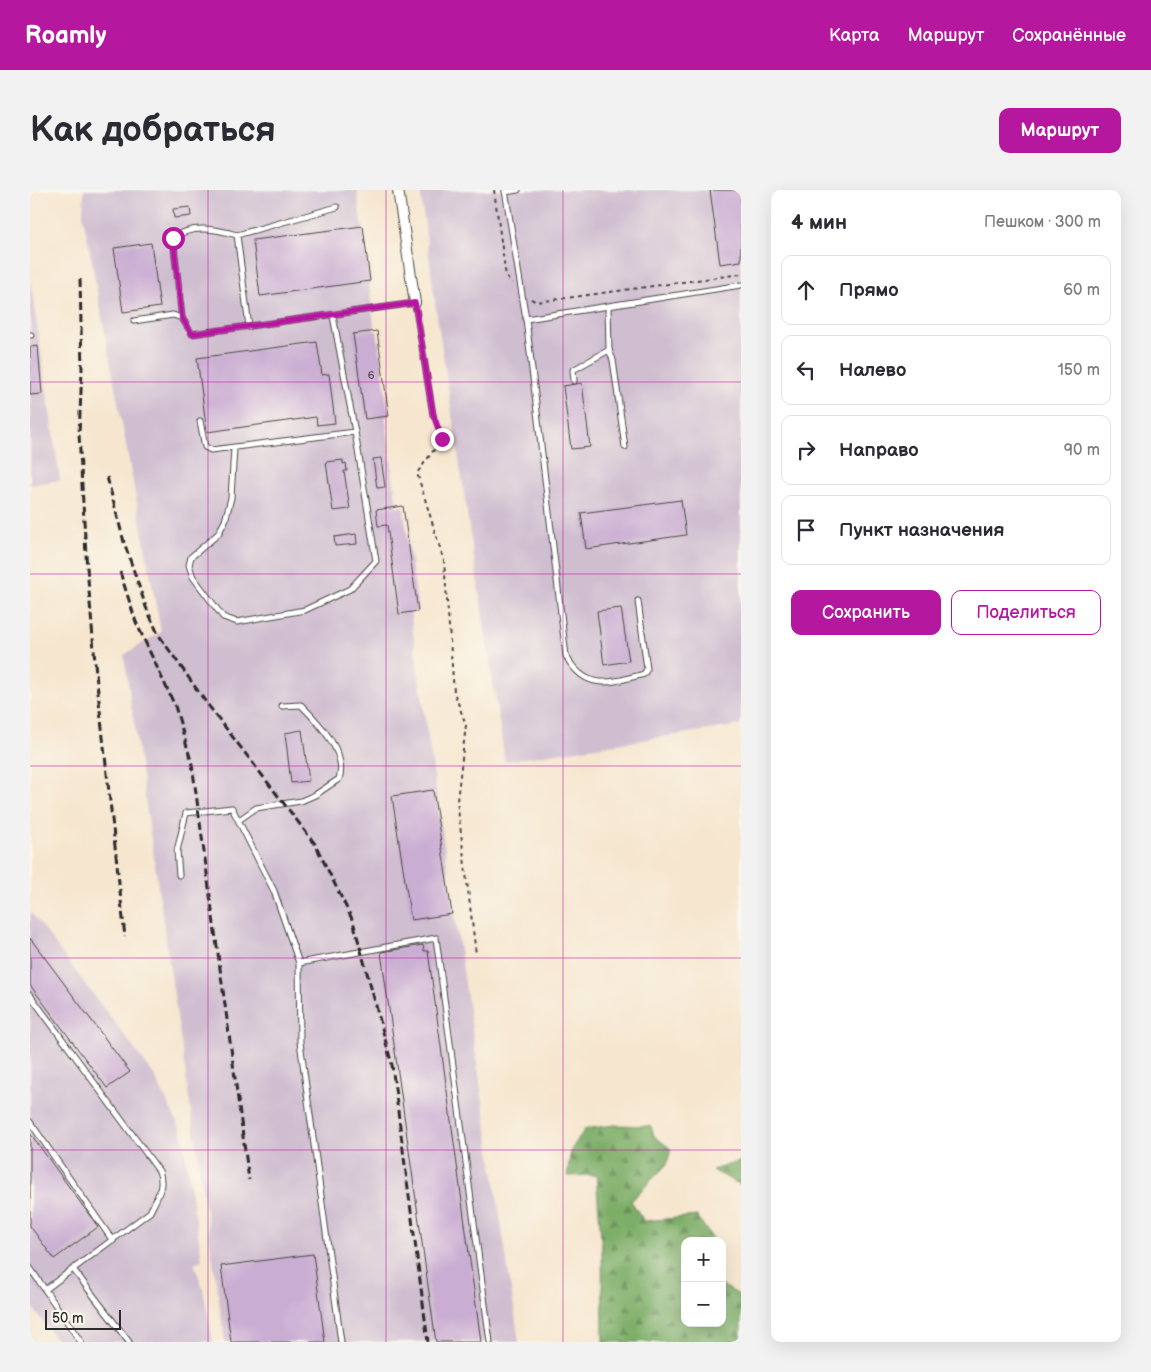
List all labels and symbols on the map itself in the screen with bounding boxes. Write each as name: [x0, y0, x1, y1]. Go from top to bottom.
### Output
route start: [162, 227, 185, 250]
house number: 6: [368, 369, 375, 382]
route end: [431, 428, 454, 451]
scale bar: [45, 1307, 121, 1330]

